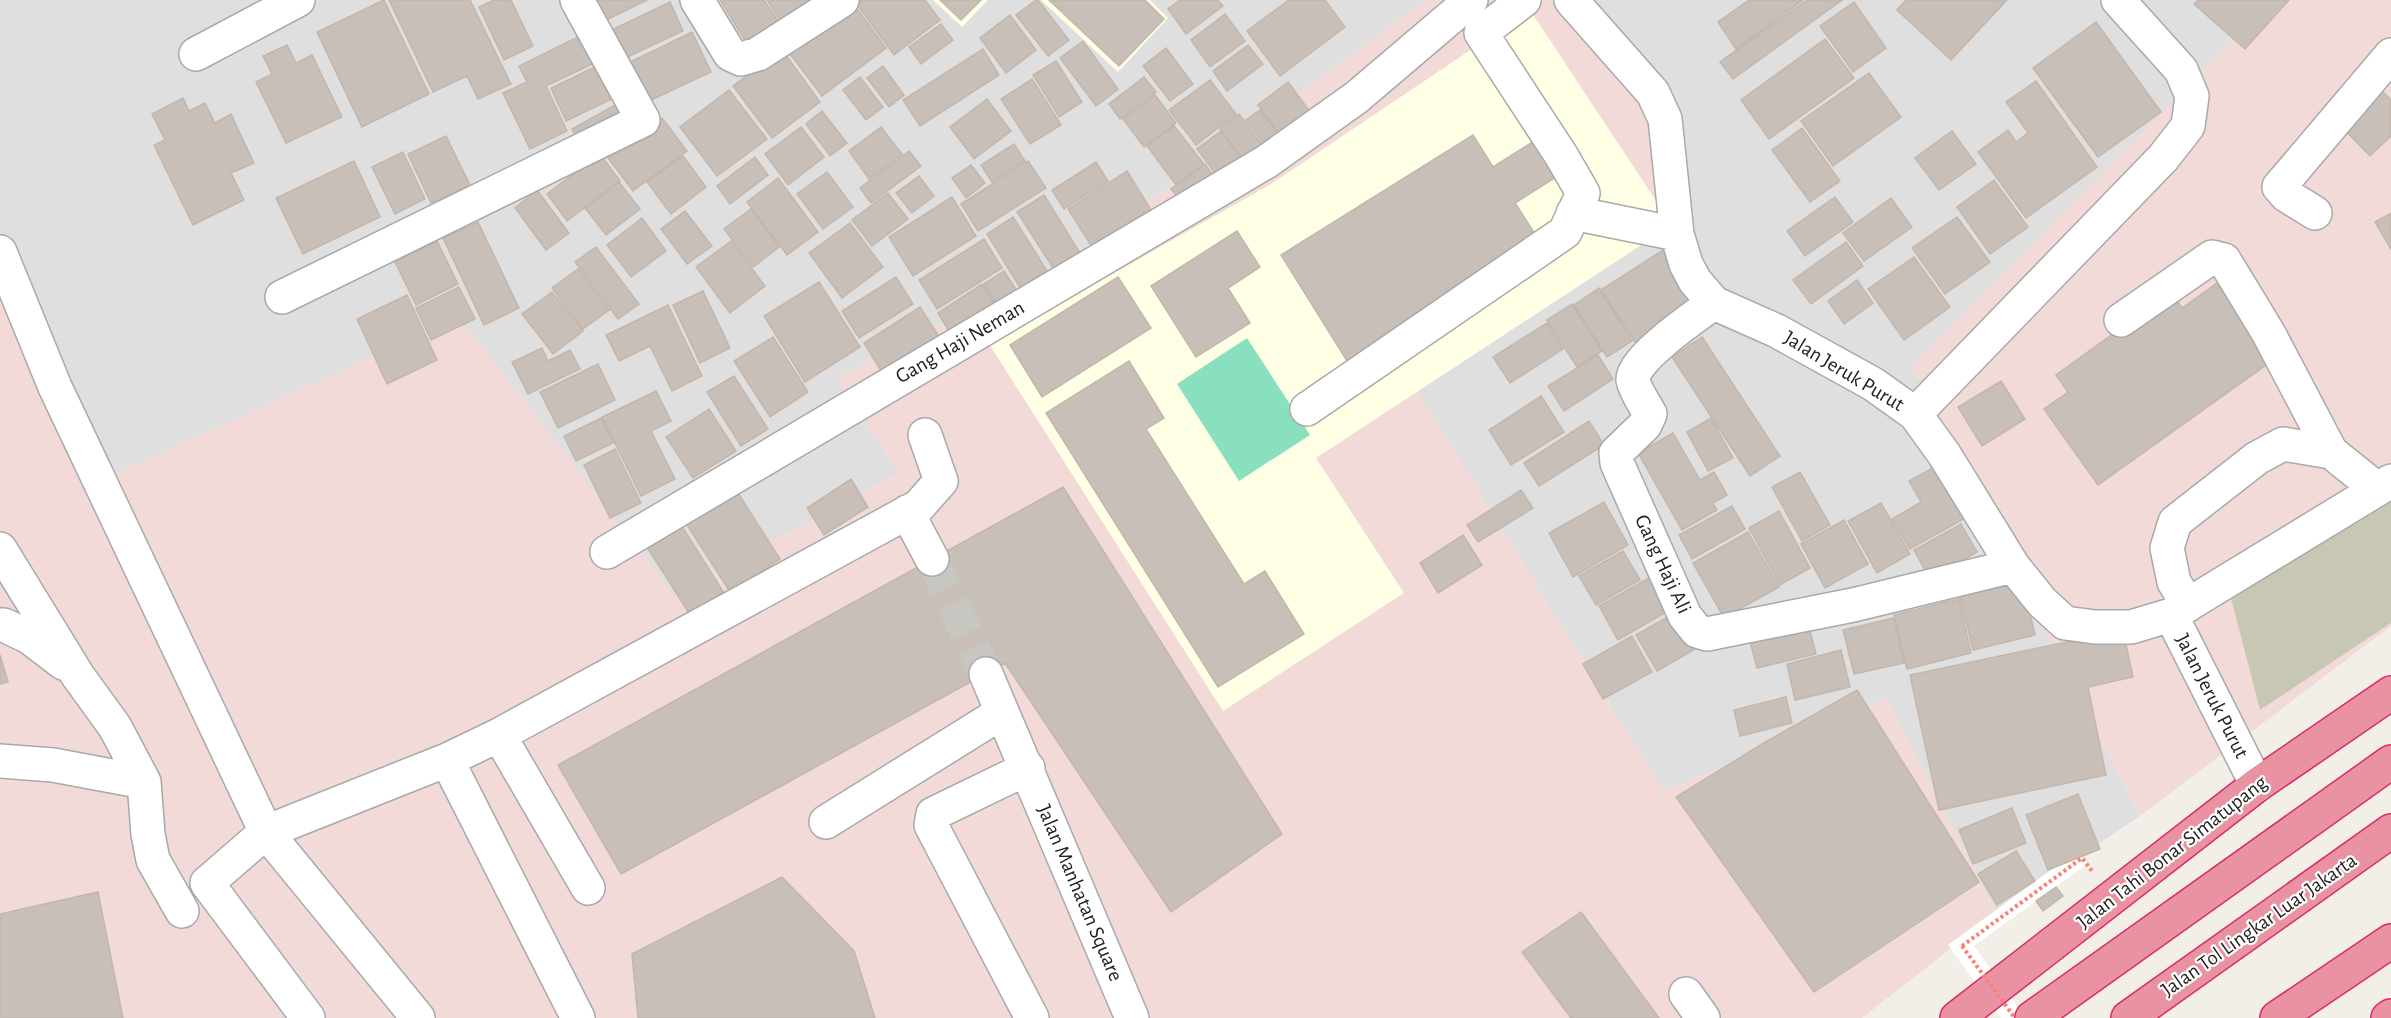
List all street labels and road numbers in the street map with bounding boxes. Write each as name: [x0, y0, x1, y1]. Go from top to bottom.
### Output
street label: Gang Haji Neman: [892, 297, 1028, 387]
street label: Jalan Jeruk Purut: [1780, 327, 1908, 415]
street label: Gang Haji Ali: [1631, 511, 1695, 617]
street label: Jalan Jeruk Purut: [2172, 630, 2252, 762]
street label: Jalan Tahi Bonar Simatupang: [2073, 771, 2272, 933]
street label: Jalan Manhatan Square: [1033, 802, 1127, 984]
street label: Jalan Tol Lingkar Luar Jakarta: [2157, 849, 2361, 1000]

